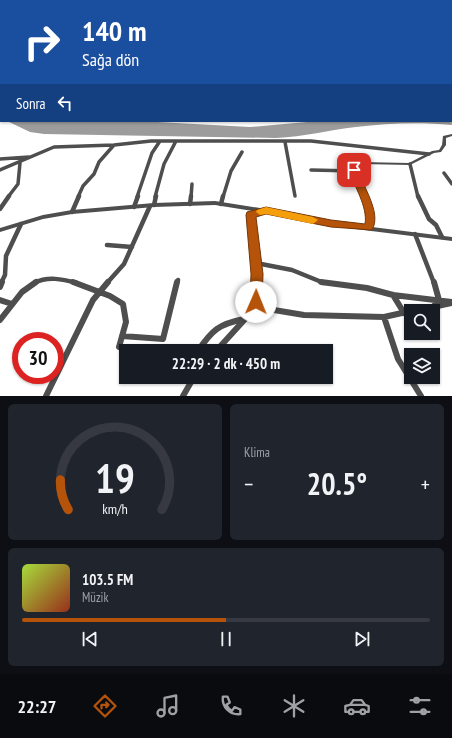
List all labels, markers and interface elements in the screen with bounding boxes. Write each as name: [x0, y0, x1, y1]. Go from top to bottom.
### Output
text: 140 m: [82, 12, 146, 49]
icon: right: [16, 16, 68, 68]
text: Sağa dön: [82, 48, 139, 71]
icon: left: [54, 92, 76, 114]
text: Sonra: [16, 94, 46, 113]
pin: [337, 153, 371, 187]
icon: arrive: [343, 159, 365, 181]
position arrow: [235, 281, 277, 323]
map controls: [404, 304, 440, 384]
button: search: [404, 304, 440, 340]
speed limit sign: 30: [12, 332, 64, 384]
button: layers: [404, 348, 440, 384]
text: 22:29 · 2 dk · 450 m: [172, 354, 280, 373]
text: Klima: [244, 444, 270, 461]
text: 19: [95, 451, 135, 504]
text: 20.5°: [307, 464, 367, 503]
text: −: [244, 470, 253, 498]
text: +: [421, 470, 430, 498]
text: km/h: [102, 499, 128, 518]
text: 103.5 FM: [82, 570, 133, 589]
text: Müzik: [82, 589, 108, 606]
icon: previous: [79, 628, 101, 650]
icon: pause: [215, 628, 237, 650]
icon: next: [351, 628, 373, 650]
icon: directions: [91, 692, 119, 720]
icon: music: [154, 692, 182, 720]
icon: phone: [217, 692, 245, 720]
icon: climate: [280, 692, 308, 720]
icon: car: [343, 692, 371, 720]
icon: filters: [406, 692, 434, 720]
text: 22:27: [18, 695, 56, 718]

